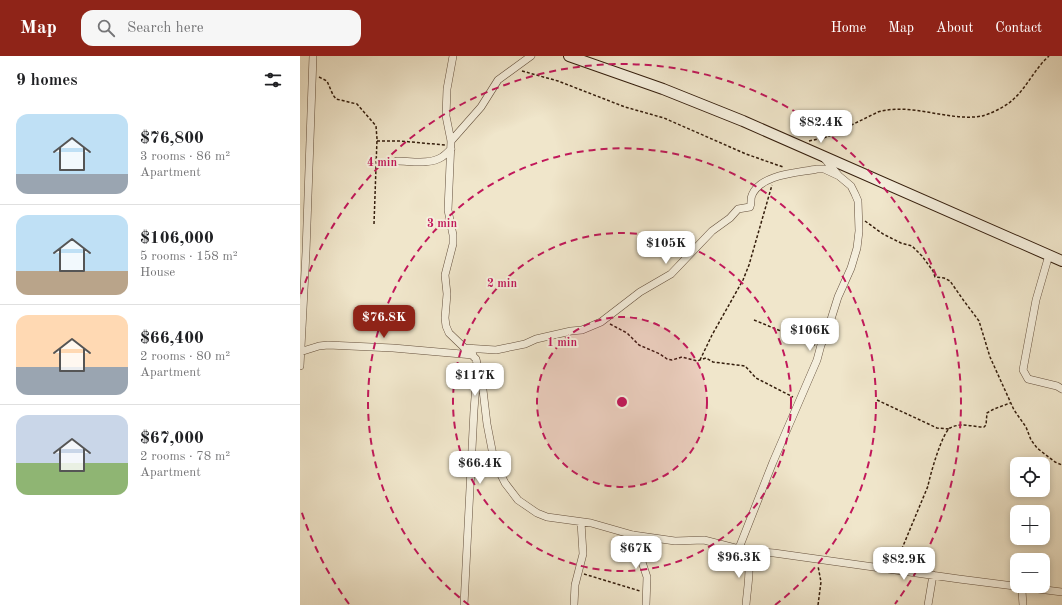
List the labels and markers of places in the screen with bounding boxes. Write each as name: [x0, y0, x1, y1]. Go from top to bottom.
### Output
pin: $82.4K: [788, 110, 854, 144]
pin: $105K: [638, 231, 694, 265]
pin: $76.8K: [351, 305, 417, 339]
pin: $106K: [782, 318, 838, 352]
pin: $117K: [447, 363, 503, 397]
centre of rings: [615, 395, 629, 409]
pin: $66.4K: [447, 451, 513, 485]
pin: $67K: [612, 536, 660, 570]
pin: $96.3K: [706, 545, 772, 579]
pin: $82.9K: [871, 547, 937, 581]

